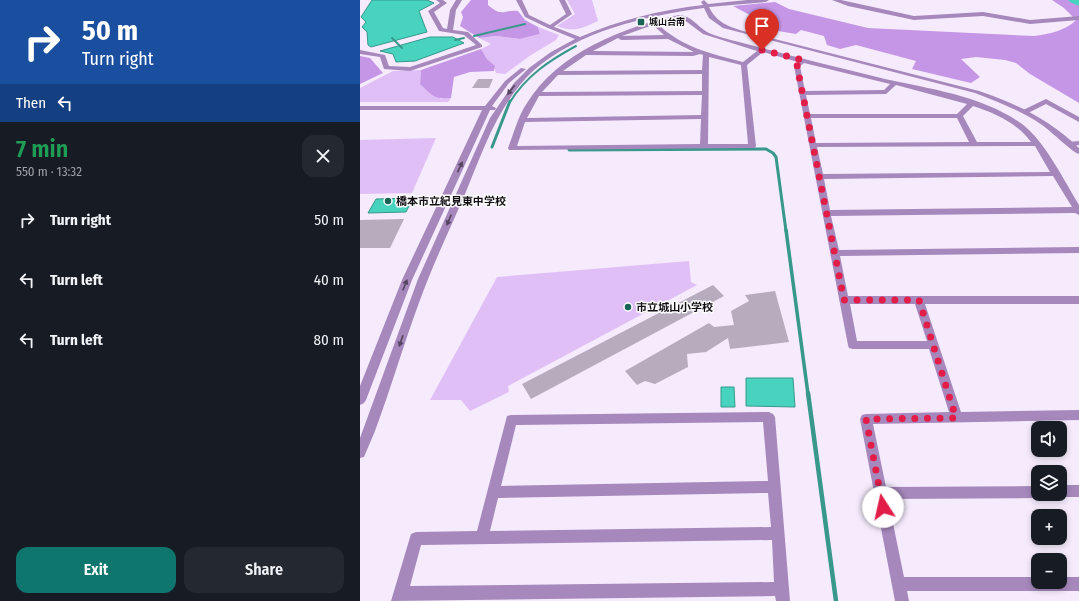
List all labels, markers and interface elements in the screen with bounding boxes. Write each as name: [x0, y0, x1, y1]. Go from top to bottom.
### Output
pin: [745, 9, 779, 50]
text: 50 m: [82, 14, 138, 47]
icon: arrive: [751, 15, 773, 37]
icon: right: [16, 16, 68, 68]
place label: 城山台南: [649, 16, 685, 27]
marker: 城山台南: [636, 17, 646, 27]
text: Turn right: [82, 48, 154, 70]
one-way arrow: [506, 85, 515, 96]
icon: left: [54, 92, 76, 114]
text: Then: [16, 94, 46, 112]
text: 7 min: [16, 135, 68, 163]
button: close: [302, 135, 344, 177]
one-way arrow: [457, 162, 463, 173]
text: 550 m · 13:32: [16, 164, 82, 179]
place label: 橋本市立紀見東中学校: [396, 195, 506, 208]
marker: 橋本市立紀見東中学校: [383, 196, 393, 206]
icon: right: [16, 209, 38, 231]
text: Turn right: [50, 211, 111, 229]
text: 50 m: [314, 211, 344, 229]
one-way arrow: [446, 214, 452, 225]
icon: left: [16, 269, 38, 291]
text: Turn left: [50, 271, 103, 289]
text: 40 m: [314, 271, 344, 289]
one-way arrow: [402, 279, 408, 291]
place label: 市立城山小学校: [636, 301, 713, 314]
marker: 市立城山小学校: [623, 302, 633, 312]
icon: left: [16, 329, 38, 351]
text: Turn left: [50, 331, 103, 349]
text: 80 m: [314, 331, 344, 349]
one-way arrow: [398, 335, 404, 347]
map controls: [1031, 421, 1067, 589]
button: sound: [1031, 421, 1067, 457]
button: layers: [1031, 465, 1067, 501]
position arrow: [862, 486, 904, 528]
button: +: [1031, 509, 1067, 545]
button: Exit: [16, 547, 176, 593]
button: Share: [184, 547, 344, 593]
button: −: [1031, 553, 1067, 589]

